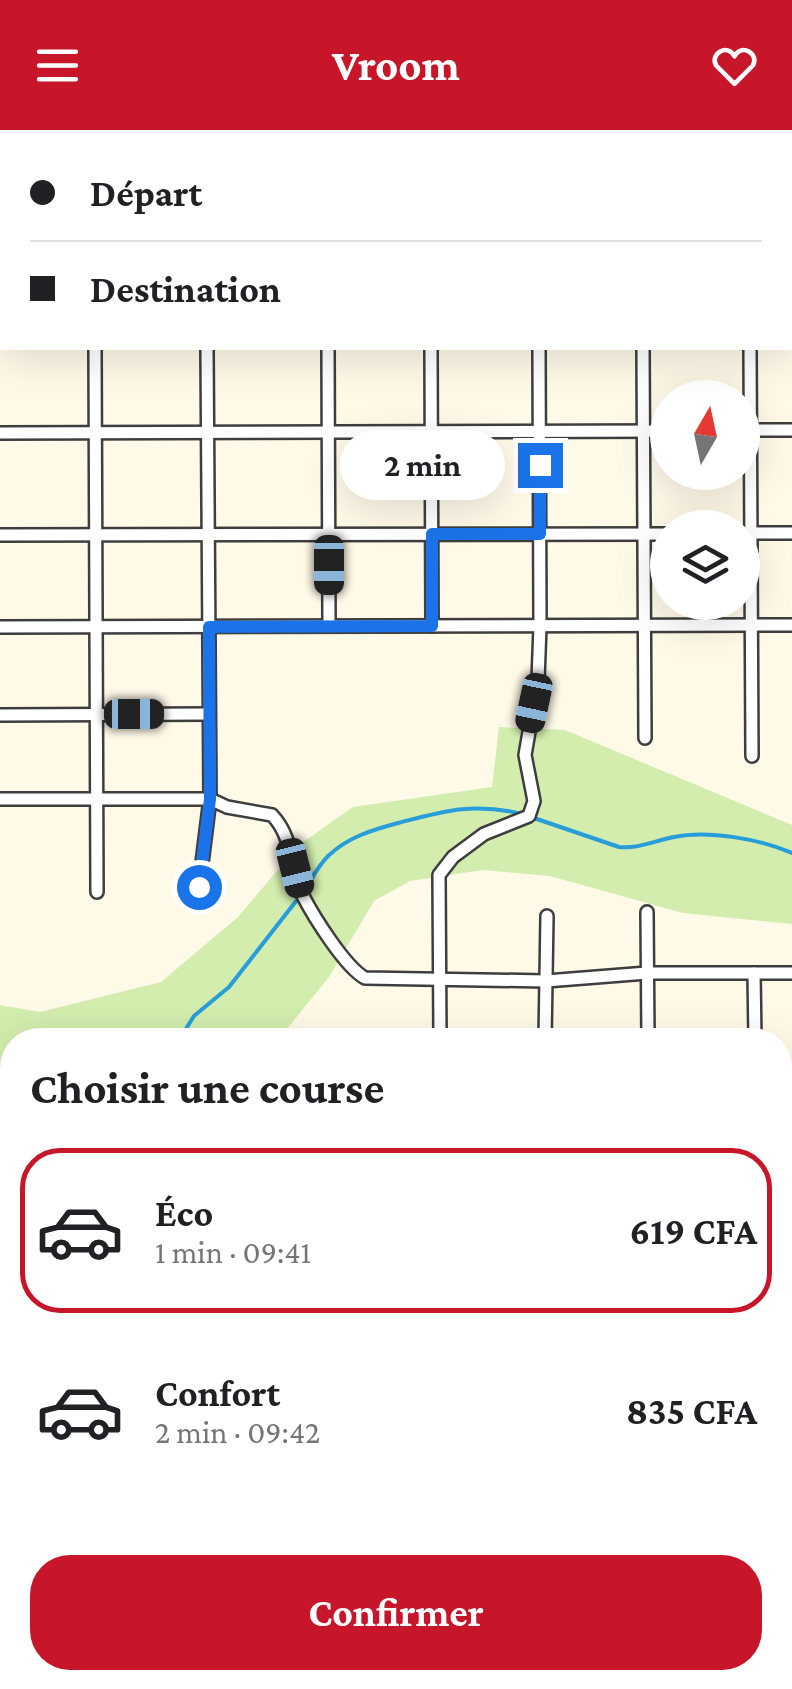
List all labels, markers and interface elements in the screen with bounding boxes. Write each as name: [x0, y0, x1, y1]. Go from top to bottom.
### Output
icon: menu: [30, 38, 85, 93]
icon: heart: [707, 38, 762, 93]
text: Vroom: [332, 40, 460, 90]
text: Départ: [90, 172, 202, 214]
text: Destination: [90, 268, 281, 310]
north arrow: [650, 380, 760, 490]
map controls: [650, 380, 760, 620]
callout: 2 min: [340, 430, 505, 500]
route end: [518, 443, 563, 488]
text: 2 min: [384, 447, 461, 483]
button: layers: [650, 510, 760, 620]
car: [314, 535, 344, 595]
car: [513, 671, 555, 735]
car: [104, 699, 164, 729]
car: [273, 835, 317, 901]
route start: [177, 865, 222, 910]
text: Choisir une course: [30, 1063, 384, 1113]
icon: car: [35, 1186, 125, 1276]
text: Éco: [155, 1192, 213, 1234]
text: 619 CFA: [629, 1210, 757, 1252]
text: 1 min · 09:41: [155, 1234, 311, 1270]
icon: car: [35, 1366, 125, 1456]
text: Confort: [155, 1372, 280, 1414]
text: 835 CFA: [626, 1390, 757, 1432]
text: 2 min · 09:42: [155, 1414, 320, 1450]
button: Confirmer: [30, 1555, 762, 1670]

